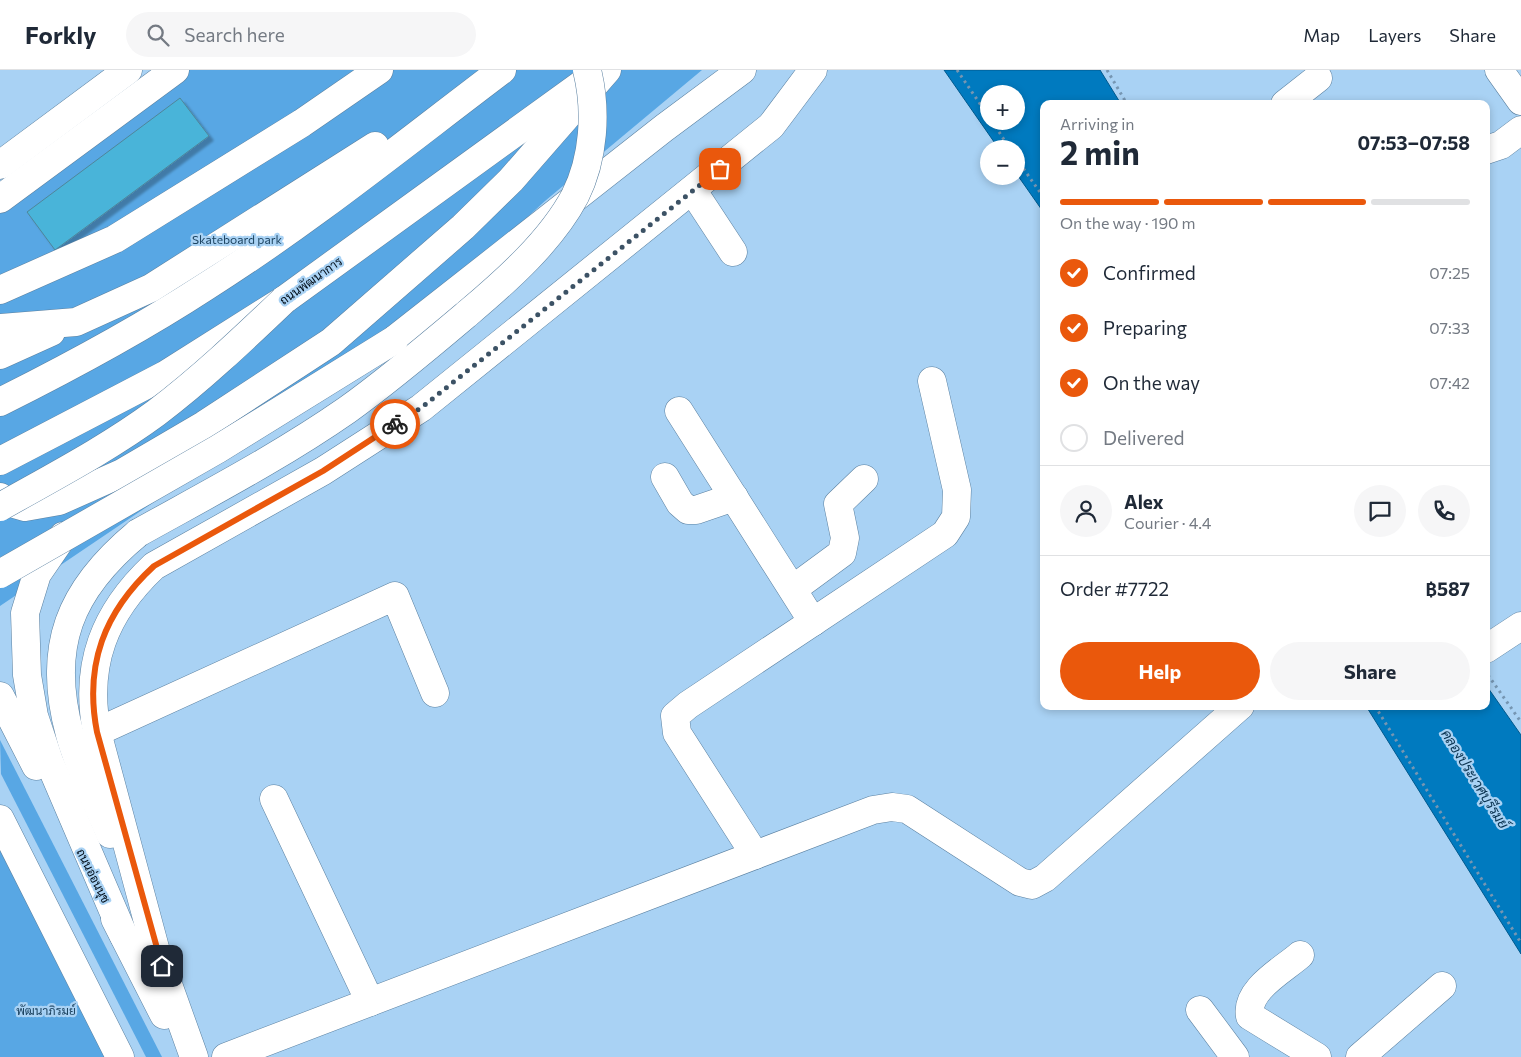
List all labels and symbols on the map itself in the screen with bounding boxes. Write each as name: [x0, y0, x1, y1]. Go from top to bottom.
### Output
pin: [699, 148, 741, 190]
park label: Skateboard park: [192, 232, 283, 246]
street label: ถนนพัฒนาการ: [277, 253, 344, 307]
courier: [370, 399, 420, 449]
water label: คลองประเวศบุรีรมย์: [1436, 726, 1514, 834]
street label: ถนนอ่อนนุช: [72, 846, 114, 906]
pin: [141, 945, 183, 987]
park label: พัฒนาภิรมย์: [16, 1003, 76, 1017]

